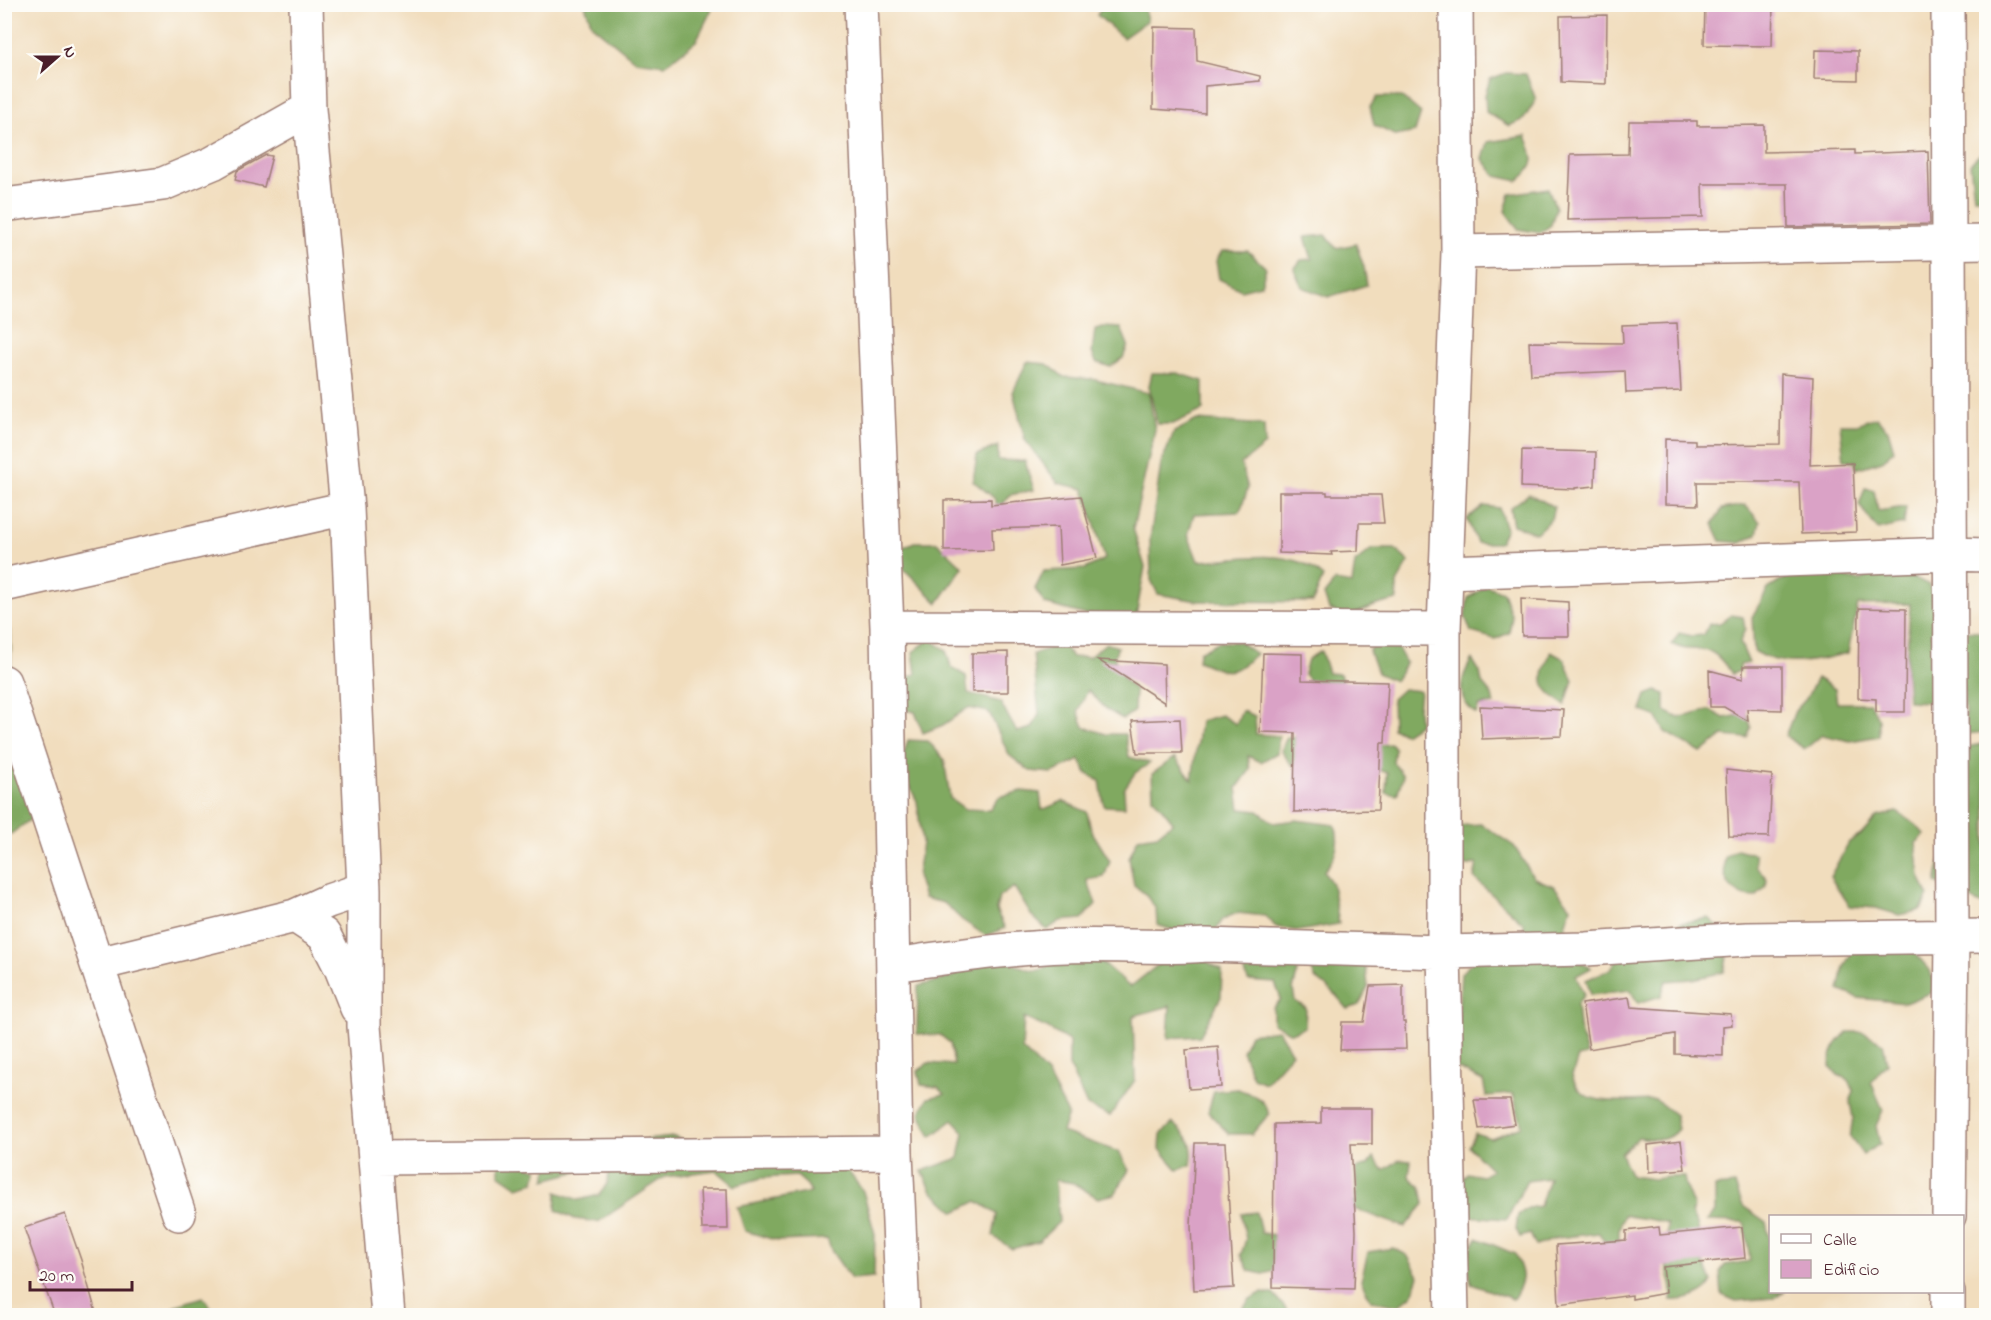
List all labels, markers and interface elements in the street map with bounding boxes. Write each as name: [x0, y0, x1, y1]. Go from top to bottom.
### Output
north arrow: [27, 27, 87, 87]
text: N: [56, 43, 82, 62]
legend: [1769, 1215, 1964, 1293]
text: Calle: [1823, 1228, 1858, 1254]
scale bar: [30, 1254, 132, 1292]
text: Edificio: [1823, 1258, 1879, 1284]
text: 20 m: [39, 1264, 74, 1290]

